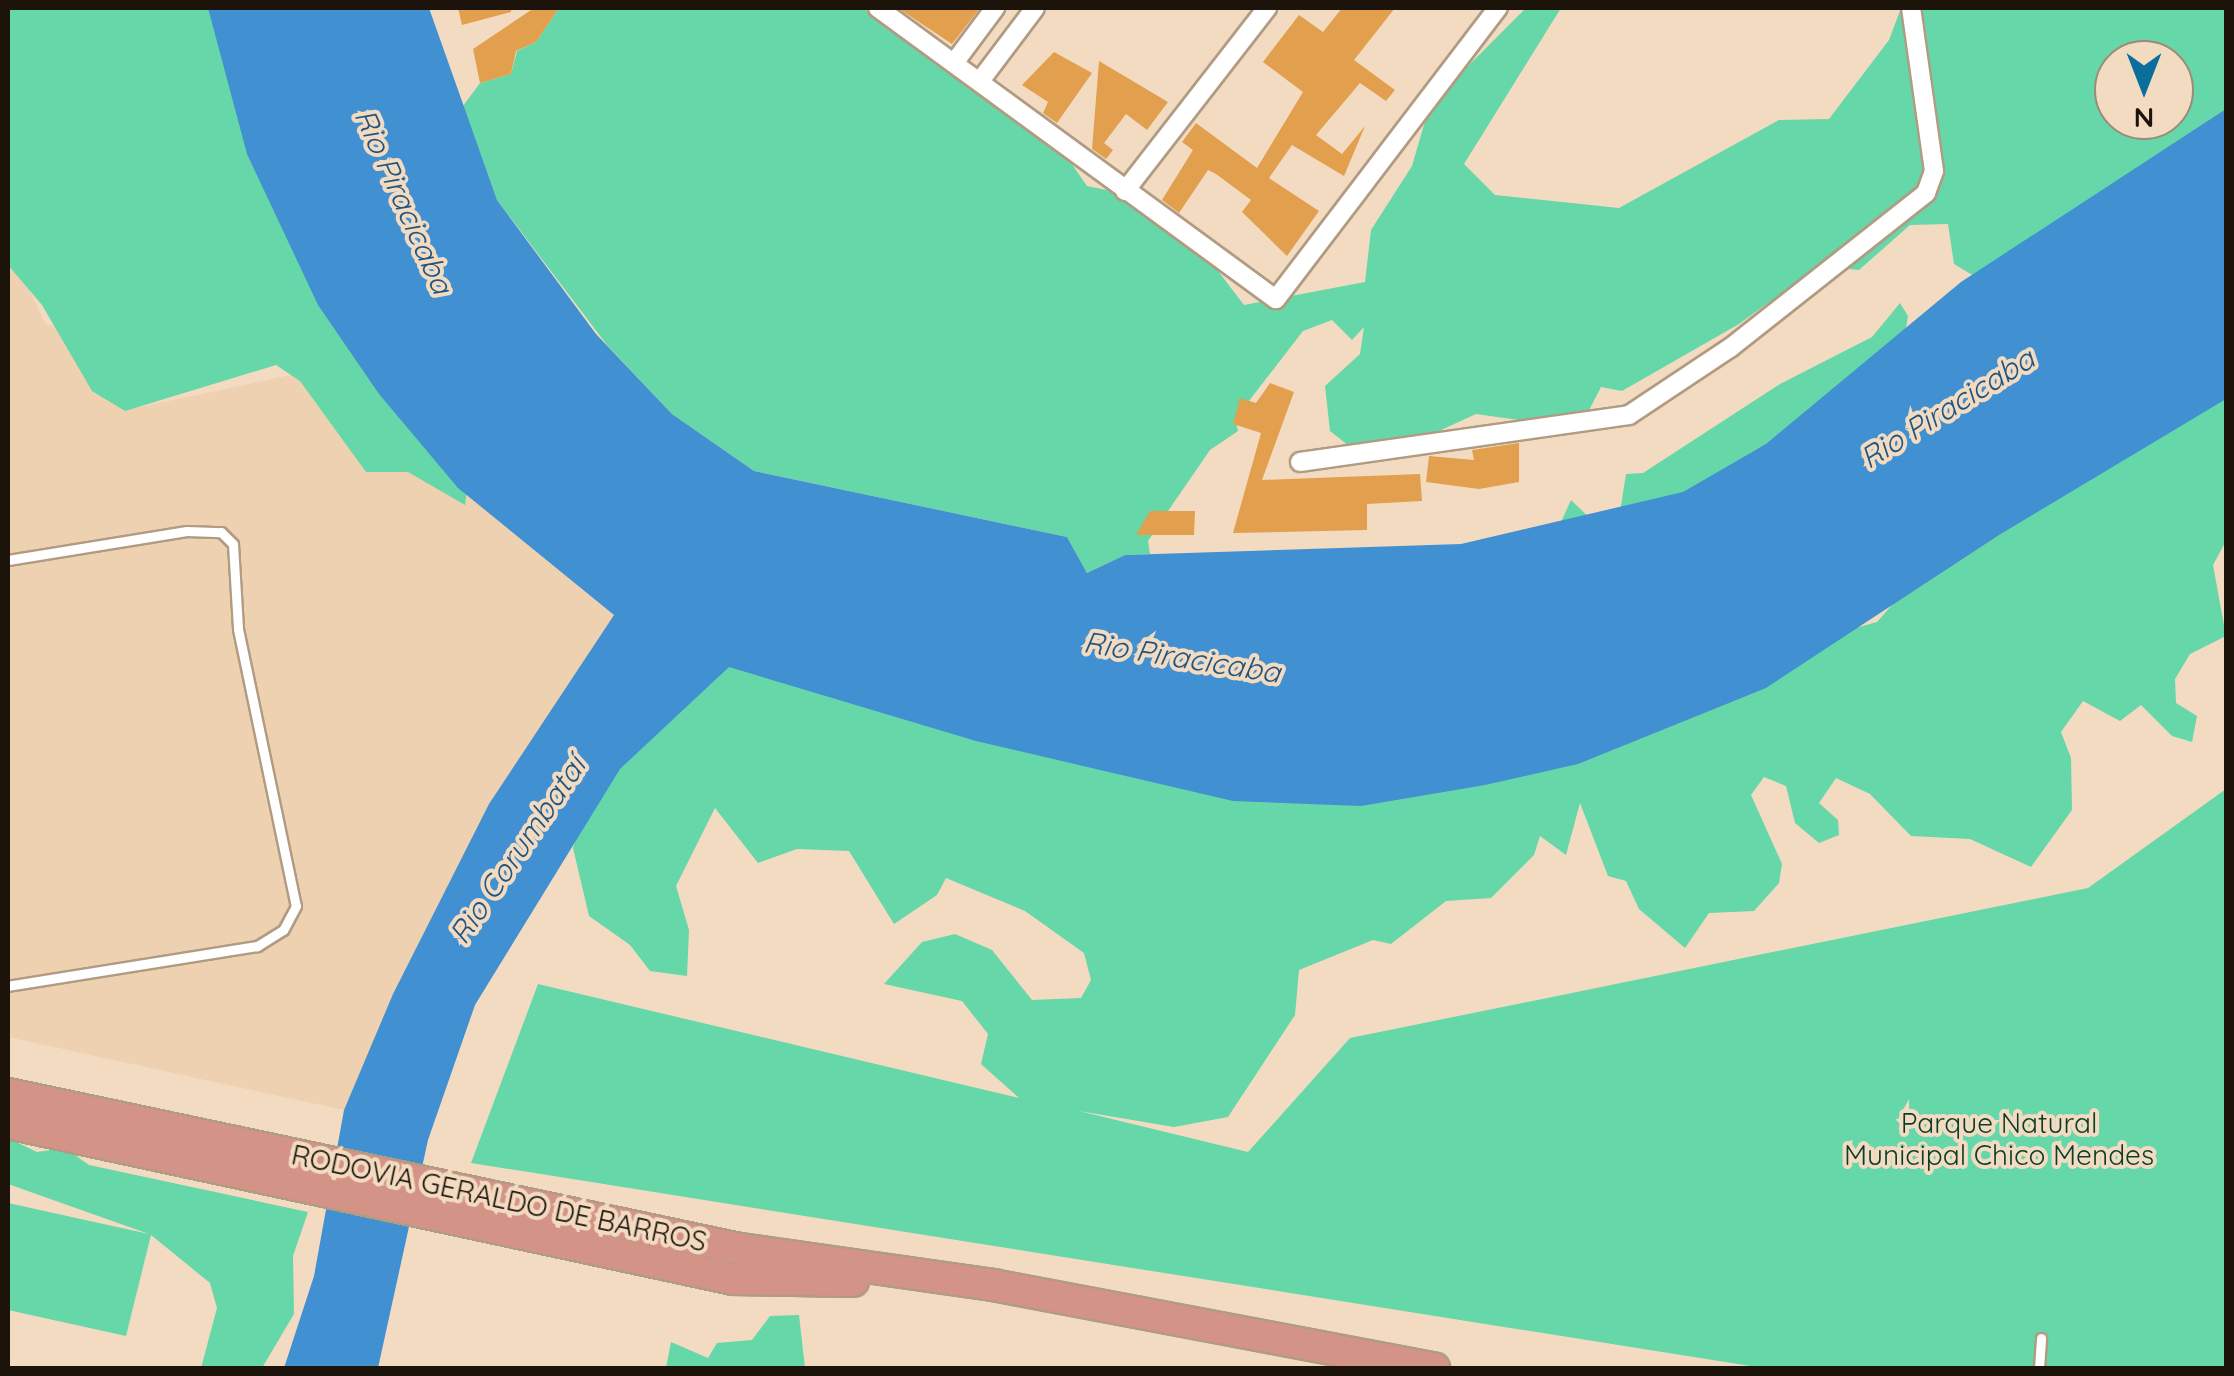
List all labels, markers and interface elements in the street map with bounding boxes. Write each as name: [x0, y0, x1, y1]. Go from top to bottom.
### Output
north arrow: [2094, 40, 2194, 140]
text: N: [2134, 101, 2154, 136]
water label: Rio Piracicaba: [347, 103, 461, 299]
water label: Rio Piracicaba: [1853, 340, 2041, 476]
water label: Rio Piracicaba: [1081, 624, 1283, 690]
water label: Rio Corumbataí: [441, 750, 593, 950]
park label: Parque Natural Municipal Chico Mendes: [1844, 1106, 2154, 1172]
street label: RODOVIA GERALDO DE BARROS: [288, 1138, 710, 1258]

